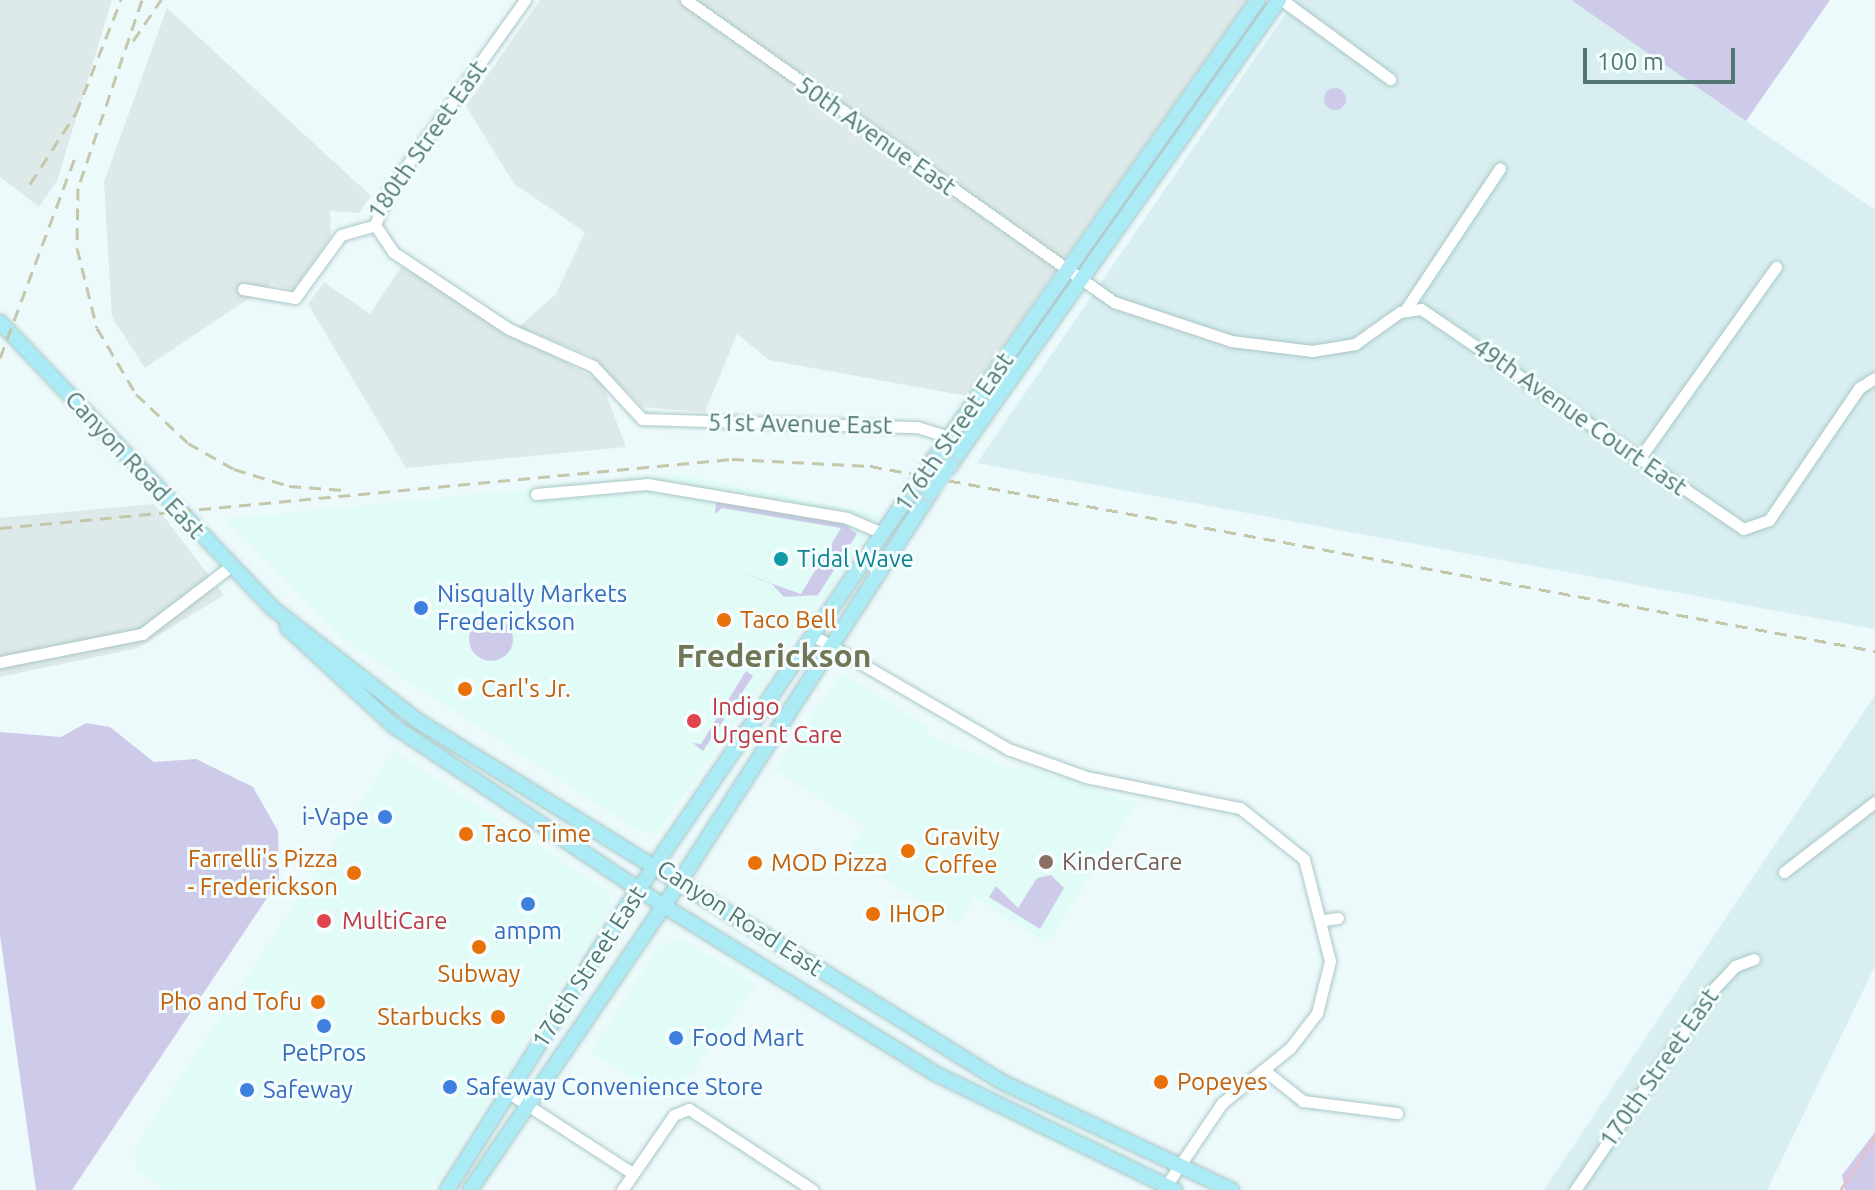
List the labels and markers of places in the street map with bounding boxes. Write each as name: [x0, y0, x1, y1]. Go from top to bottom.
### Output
place label: Tidal Wave: [797, 545, 914, 573]
marker: Tidal Wave: [772, 550, 790, 568]
place label: Nisqually Markets Frederickson: [437, 580, 627, 636]
marker: Nisqually Markets Frederickson: [412, 599, 430, 617]
place label: Taco Bell: [740, 606, 836, 634]
marker: Taco Bell: [715, 611, 733, 629]
place label: Carl's Jr.: [481, 675, 571, 703]
marker: Carl's Jr.: [456, 680, 474, 698]
place label: Indigo Urgent Care: [712, 693, 843, 749]
marker: Indigo Urgent Care: [683, 710, 705, 732]
place label: i-Vape: [302, 803, 369, 831]
marker: i-Vape: [376, 808, 394, 826]
place label: Taco Time: [482, 820, 591, 848]
place label: Gravity Coffee: [924, 823, 1000, 879]
marker: Taco Time: [457, 825, 475, 843]
marker: Gravity Coffee: [899, 842, 917, 860]
place label: Farrelli's Pizza - Frederickson: [187, 845, 338, 901]
place label: KinderCare: [1062, 848, 1182, 876]
place label: MOD Pizza: [771, 849, 887, 877]
marker: KinderCare: [1037, 853, 1055, 871]
marker: MOD Pizza: [746, 854, 764, 872]
marker: Farrelli's Pizza - Frederickson: [345, 864, 363, 882]
marker: ampm: [519, 895, 537, 913]
place label: IHOP: [889, 900, 945, 928]
marker: IHOP: [864, 905, 882, 923]
place label: MultiCare: [342, 907, 448, 935]
marker: MultiCare: [313, 910, 335, 932]
place label: ampm: [494, 917, 562, 945]
marker: Subway: [470, 938, 488, 956]
place label: Subway: [438, 960, 520, 988]
place label: Pho and Tofu: [160, 988, 302, 1016]
marker: Pho and Tofu: [309, 993, 327, 1011]
place label: Starbucks: [377, 1003, 482, 1031]
marker: Starbucks: [489, 1008, 507, 1026]
marker: PetPros: [315, 1017, 333, 1035]
place label: Food Mart: [692, 1024, 804, 1052]
marker: Food Mart: [667, 1029, 685, 1047]
place label: PetPros: [282, 1039, 366, 1067]
place label: Popeyes: [1177, 1068, 1268, 1096]
place label: Safeway Convenience Store: [466, 1073, 763, 1101]
marker: Popeyes: [1152, 1073, 1170, 1091]
place label: Safeway: [263, 1076, 353, 1104]
marker: Safeway Convenience Store: [441, 1078, 459, 1096]
marker: Safeway: [238, 1081, 256, 1099]

